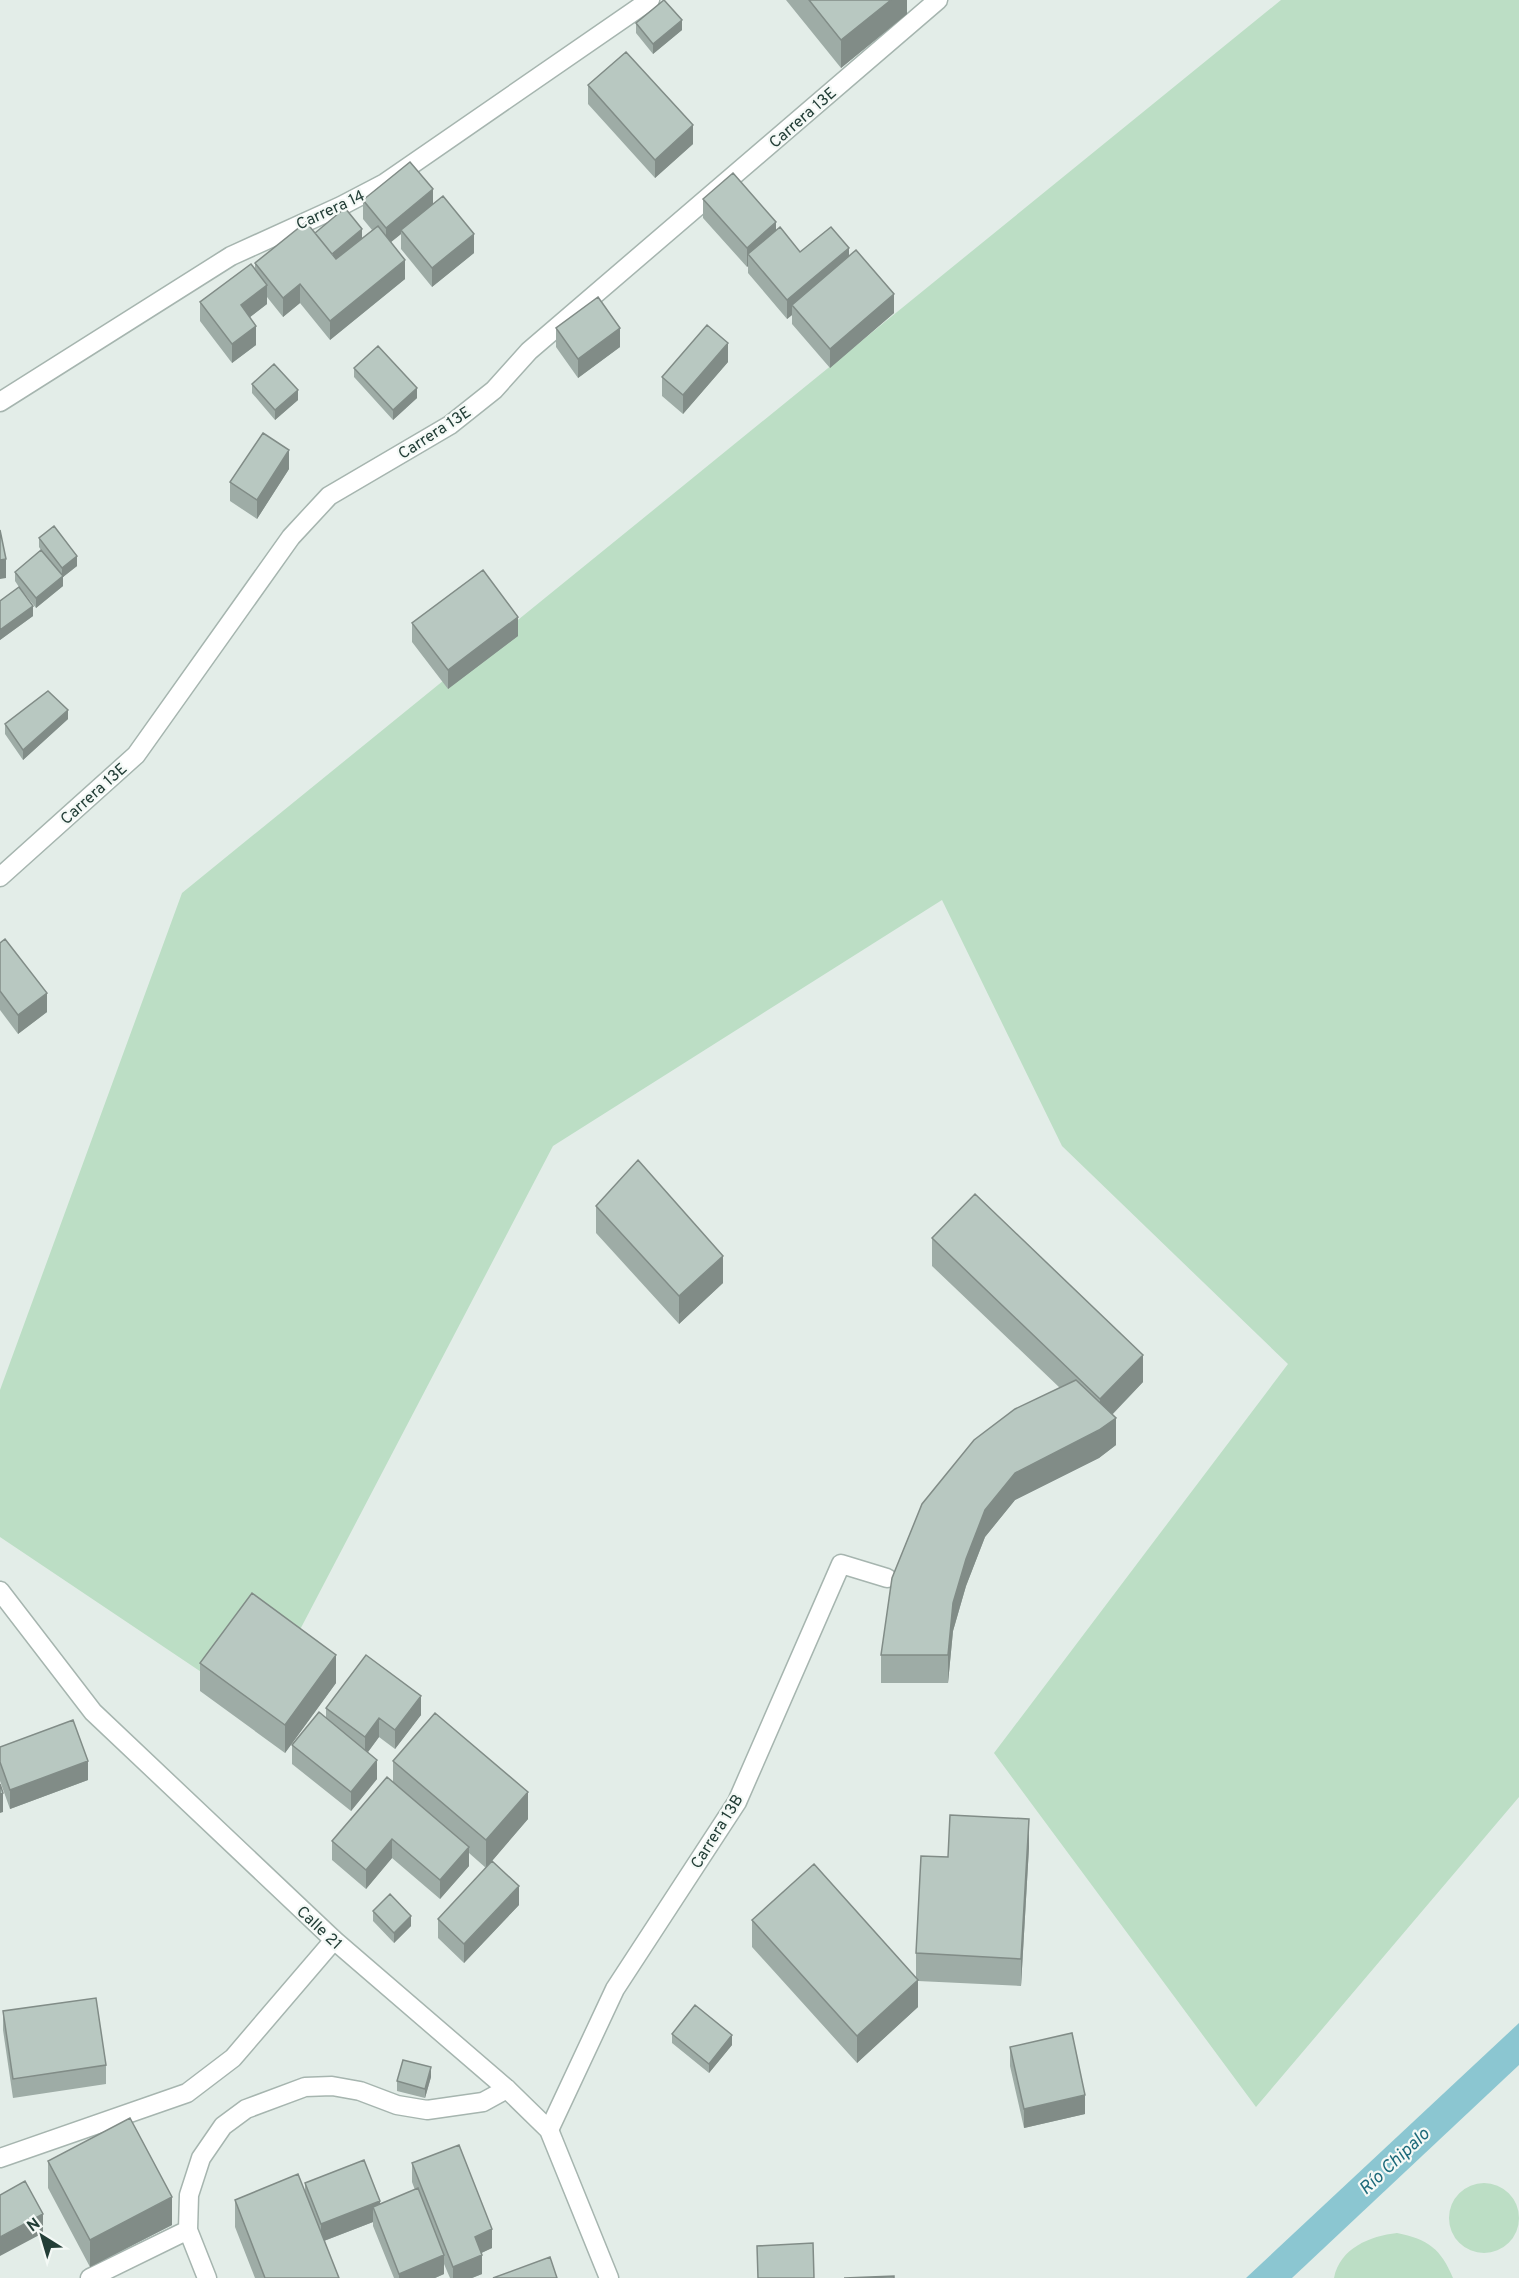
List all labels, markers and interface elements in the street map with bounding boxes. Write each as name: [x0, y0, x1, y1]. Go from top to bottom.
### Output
street label: Carrera 13E: [765, 84, 841, 153]
street label: Carrera 14: [293, 186, 368, 235]
street label: Carrera 13E: [395, 403, 475, 465]
street label: Carrera 13E: [57, 759, 132, 830]
street label: Carrera 13B: [687, 1791, 748, 1873]
street label: Calle 21: [292, 1902, 346, 1955]
water label: Río Chipalo: [1355, 2123, 1435, 2201]
north arrow: [12, 2206, 72, 2266]
text: N: [24, 2214, 45, 2237]

